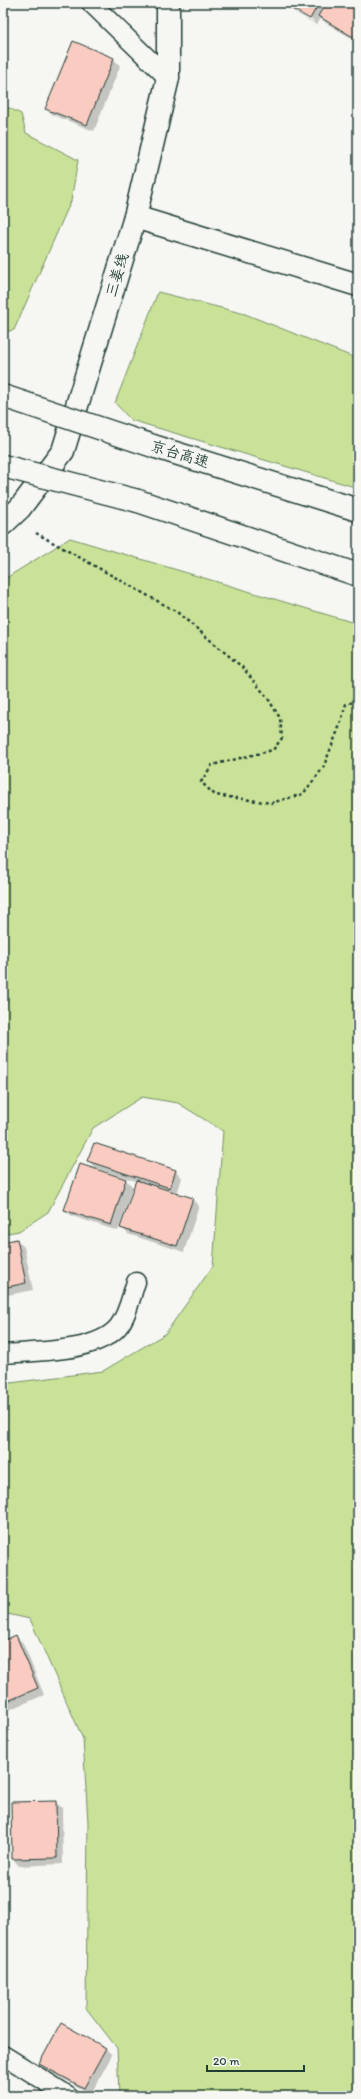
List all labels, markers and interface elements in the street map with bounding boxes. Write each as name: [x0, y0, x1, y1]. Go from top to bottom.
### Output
street label: 三姜线: [102, 251, 132, 299]
street label: 京台高速: [149, 437, 211, 471]
scale bar: [207, 2047, 304, 2073]
text: 20 m: [213, 2054, 240, 2068]

